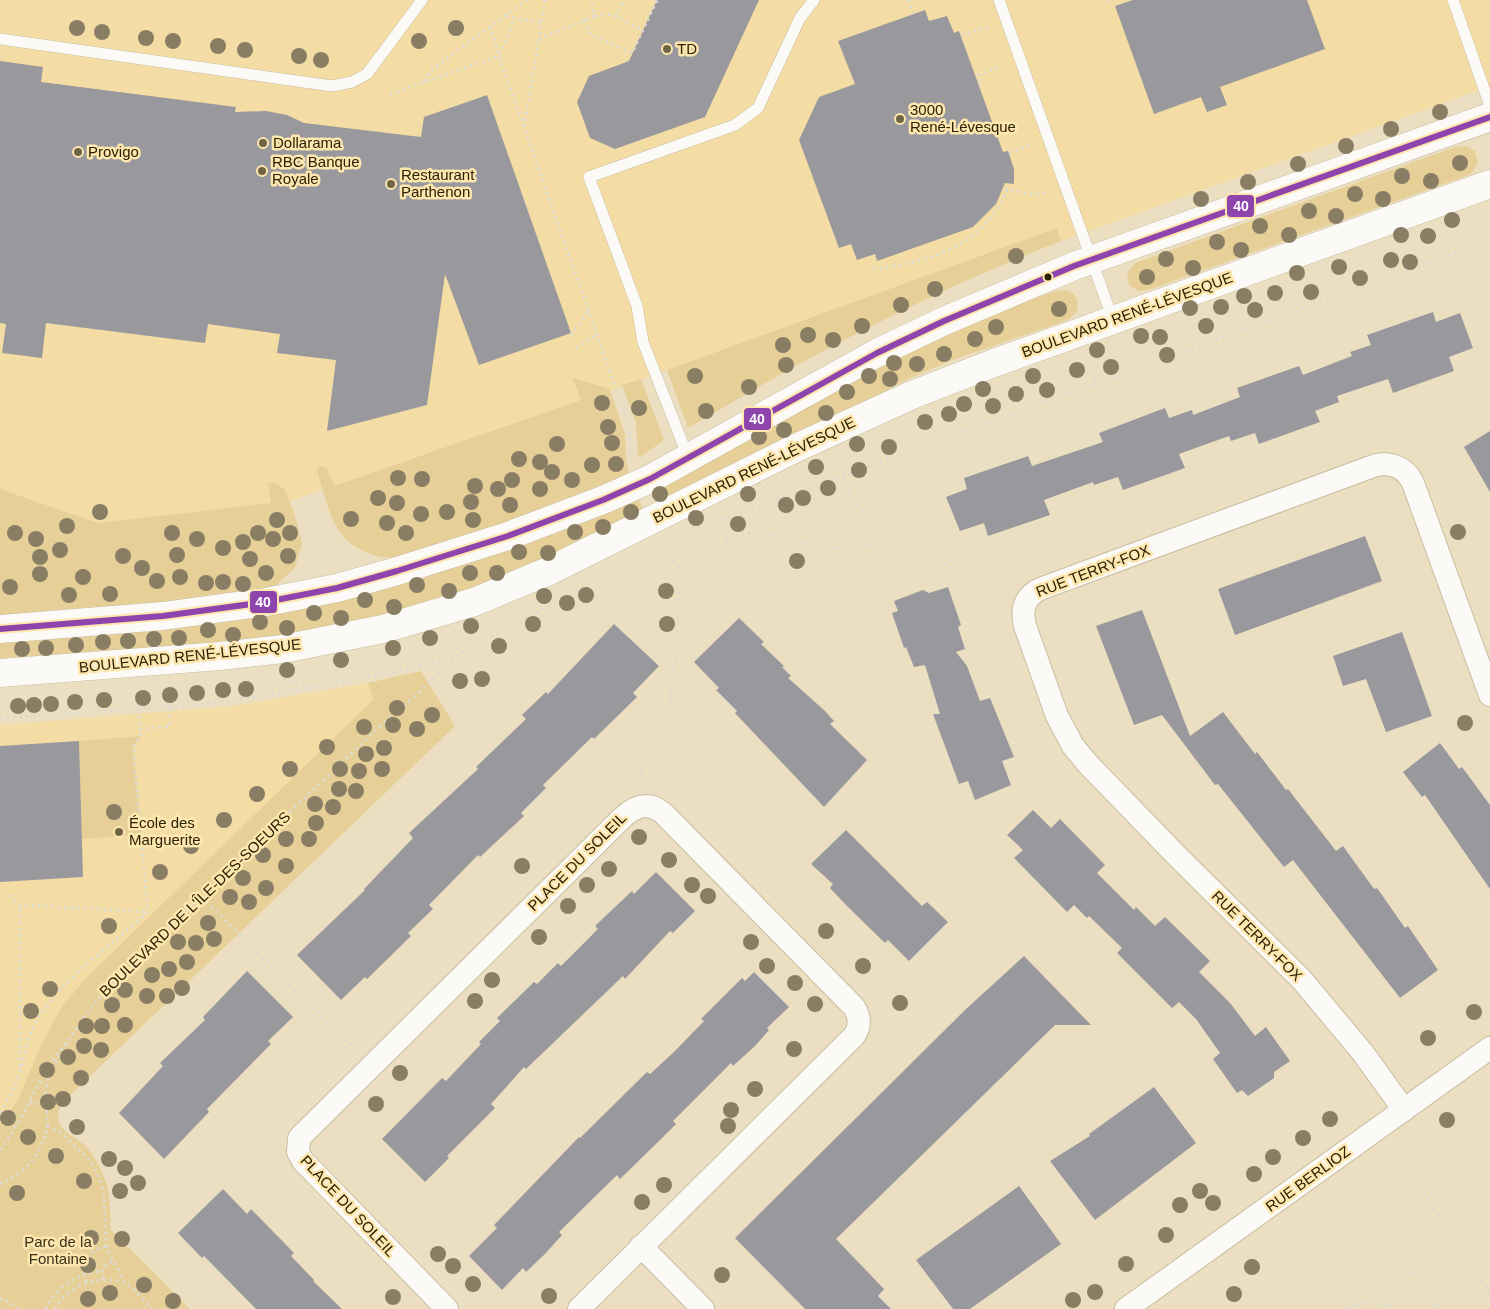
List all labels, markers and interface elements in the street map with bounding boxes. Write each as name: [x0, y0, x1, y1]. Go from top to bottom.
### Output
place label: TD: [677, 40, 697, 57]
marker: TD: [661, 43, 673, 55]
place label: 3000 René-Lévesque: [910, 101, 1016, 135]
marker: 3000 René-Lévesque: [894, 113, 906, 125]
place label: Dollarama: [273, 134, 342, 151]
marker: Dollarama: [257, 137, 269, 149]
place label: Provigo: [88, 143, 139, 160]
marker: Provigo: [72, 146, 84, 158]
place label: RBC Banque Royale: [272, 153, 360, 187]
marker: RBC Banque Royale: [256, 165, 268, 177]
place label: Restaurant Parthenon: [401, 166, 475, 200]
marker: Restaurant Parthenon: [385, 178, 397, 190]
line badge: 40: [1226, 194, 1255, 218]
text: 40: [1233, 198, 1249, 214]
street label: BOULEVARD RENÉ-LÉVESQUE: [1019, 268, 1235, 361]
unlabelled marker: [1043, 272, 1053, 282]
line badge: 40: [743, 407, 772, 431]
text: 40: [749, 411, 765, 427]
street label: BOULEVARD RENÉ-LÉVESQUE: [650, 413, 858, 526]
street label: RUE TERRY-FOX: [1033, 541, 1152, 600]
line badge: 40: [249, 590, 278, 614]
text: 40: [255, 594, 271, 610]
street label: BOULEVARD RENÉ-LÉVESQUE: [78, 635, 302, 676]
street label: BOULEVARD DE L'ÎLE-DES-SOEURS: [96, 808, 294, 1000]
street label: PLACE DU SOLEIL: [524, 809, 629, 914]
place label: École des Marguerite: [129, 814, 201, 848]
marker: École des Marguerite: [113, 826, 125, 838]
street label: RUE TERRY-FOX: [1209, 887, 1306, 984]
street label: RUE BERLIOZ: [1262, 1142, 1353, 1215]
street label: PLACE DU SOLEIL: [297, 1152, 399, 1260]
park label: Parc de la Fontaine: [24, 1233, 92, 1267]

